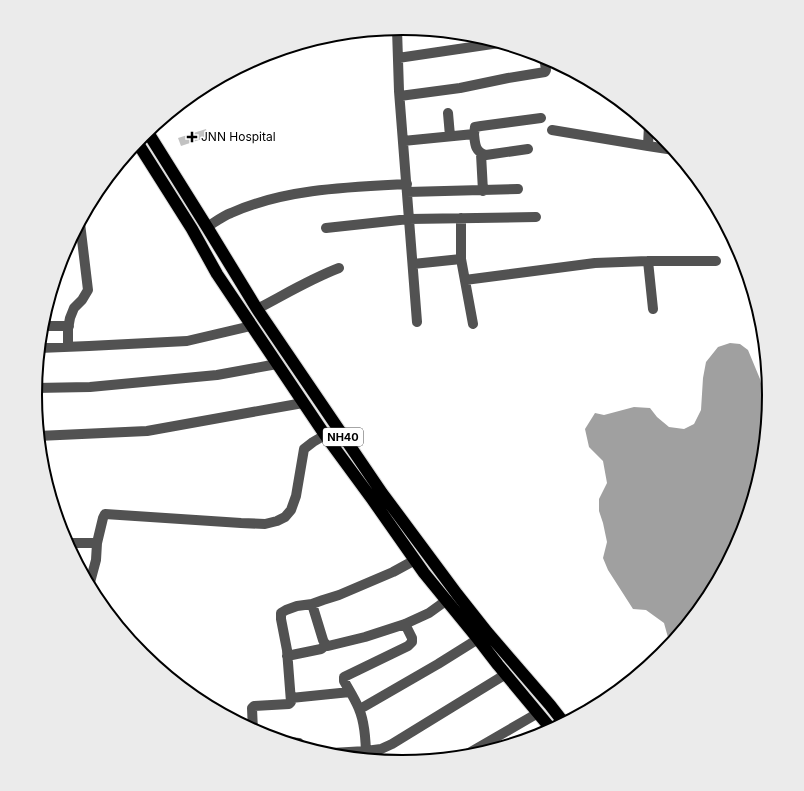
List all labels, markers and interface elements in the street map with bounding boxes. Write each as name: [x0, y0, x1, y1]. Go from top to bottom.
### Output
place label: JNN Hospital: [201, 129, 276, 144]
marker: JNN Hospital: [186, 131, 198, 143]
road number: NH40: [323, 428, 363, 446]

